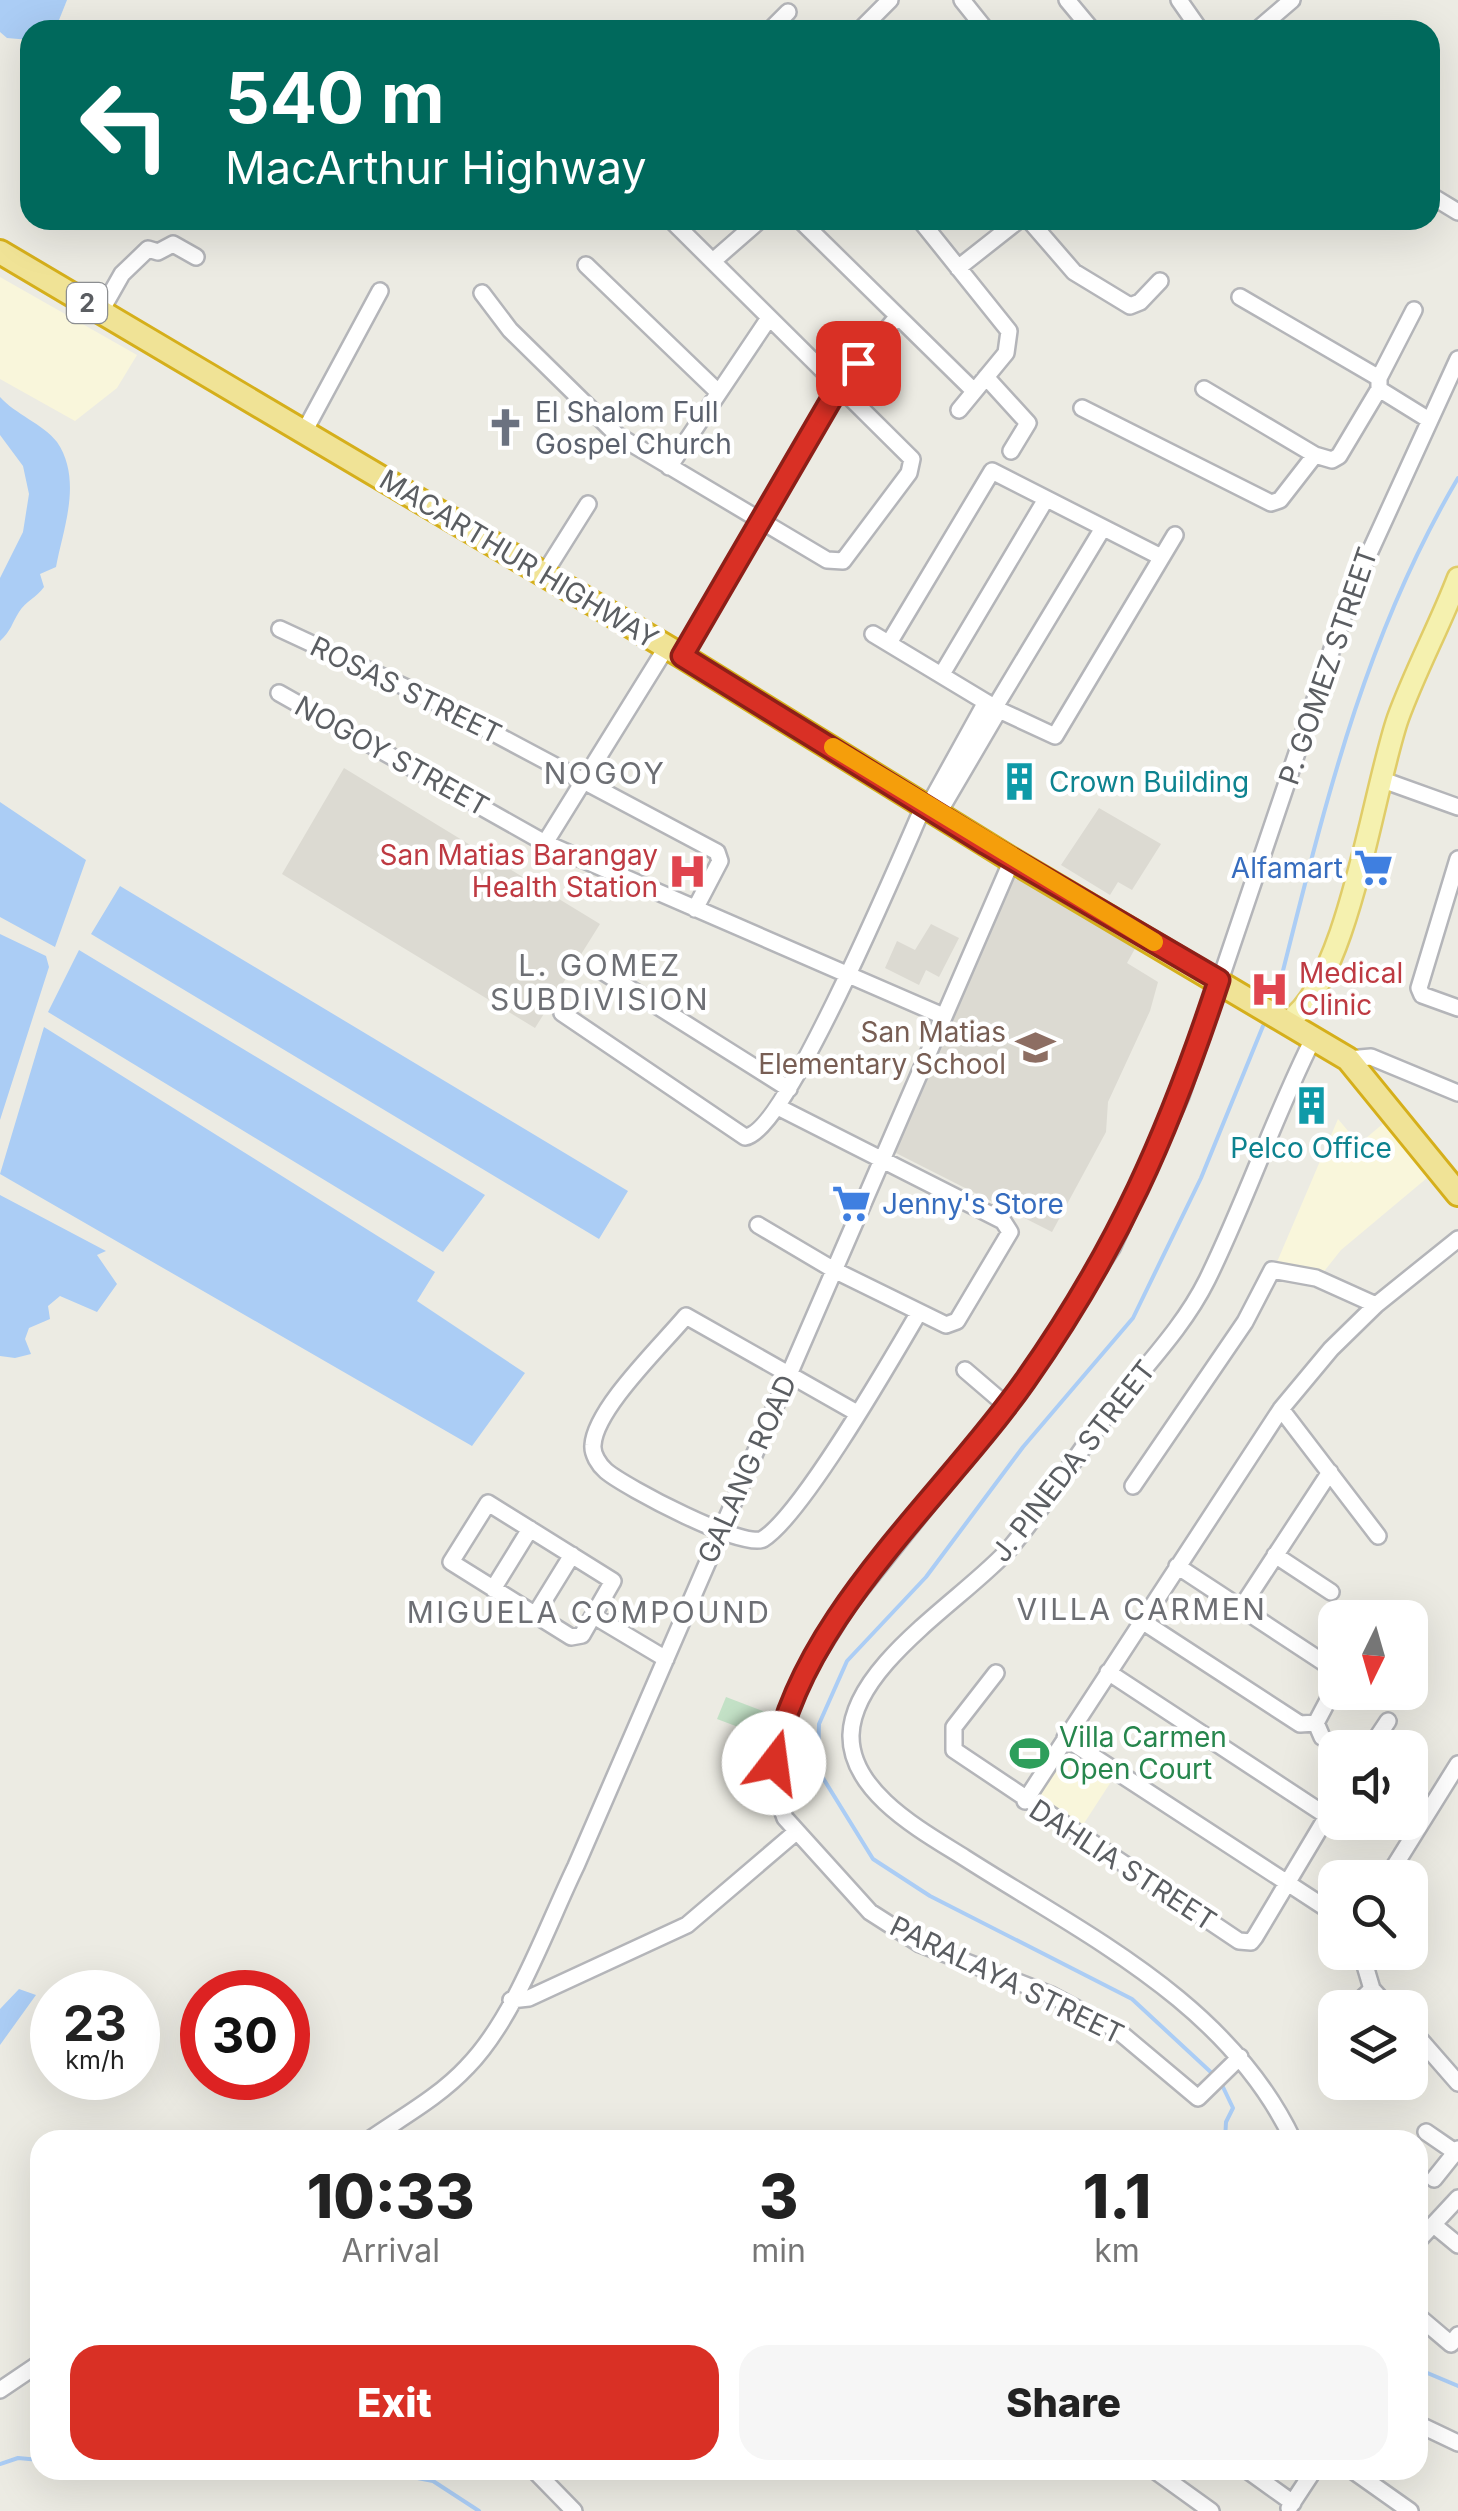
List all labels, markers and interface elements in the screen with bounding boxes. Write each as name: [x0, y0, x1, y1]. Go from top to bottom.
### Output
text: 540 m: [225, 55, 445, 140]
icon: left: [60, 60, 190, 190]
text: MacArthur Highway: [225, 140, 647, 195]
road number: 2: [67, 283, 107, 323]
pin: [816, 321, 901, 406]
icon: arrive: [831, 336, 886, 391]
place label: El Shalom Full Gospel Church: [535, 395, 732, 461]
church icon: El Shalom Full Gospel Church: [484, 407, 526, 449]
street label: MACARTHUR HIGHWAY: [374, 462, 664, 656]
street label: P. GOMEZ STREET: [1271, 543, 1385, 789]
street label: ROSAS STREET: [305, 629, 507, 751]
street label: NOGOY STREET: [289, 689, 495, 823]
district label: NOGOY: [544, 755, 666, 791]
building icon: Crown Building: [998, 761, 1040, 803]
place label: Crown Building: [1049, 765, 1249, 799]
place label: San Matias Barangay Health Station: [379, 838, 658, 904]
supermarket icon: Alfamart: [1352, 847, 1394, 889]
hospital icon: San Matias Barangay Health Station: [667, 850, 709, 892]
place label: Alfamart: [1231, 851, 1343, 885]
district label: L. GOMEZ SUBDIVISION: [490, 947, 710, 1017]
place label: Medical Clinic: [1299, 956, 1403, 1022]
hospital icon: Medical Clinic: [1248, 968, 1290, 1010]
place label: San Matias Elementary School: [758, 1015, 1006, 1081]
school or university icon: San Matias Elementary School: [1015, 1027, 1057, 1069]
building icon: Pelco Office: [1290, 1085, 1332, 1127]
place label: Pelco Office: [1230, 1131, 1392, 1165]
supermarket icon: Jenny's Store: [831, 1183, 873, 1225]
place label: Jenny's Store: [882, 1187, 1064, 1221]
street label: J. PINEDA STREET: [984, 1353, 1162, 1569]
street label: GALANG ROAD: [690, 1370, 804, 1568]
district label: VILLA CARMEN: [1017, 1591, 1267, 1627]
district label: MIGUELA COMPOUND: [407, 1594, 771, 1630]
north arrow: [1318, 1600, 1428, 1710]
map controls: [1318, 1600, 1428, 2100]
position arrow: [722, 1711, 826, 1815]
place label: Villa Carmen Open Court: [1059, 1720, 1227, 1786]
button: sound: [1318, 1730, 1428, 1840]
sports icon: Villa Carmen Open Court: [1008, 1732, 1050, 1774]
street label: DAHLIA STREET: [1023, 1792, 1223, 1938]
button: search: [1318, 1860, 1428, 1970]
street label: PARALAYA STREET: [885, 1909, 1129, 2051]
speed limit sign: 30: [180, 1970, 310, 2100]
button: layers: [1318, 1990, 1428, 2100]
text: 23: [63, 1993, 127, 2053]
text: km/h: [65, 2045, 125, 2075]
text: 10:33: [307, 2160, 475, 2232]
text: 3: [759, 2160, 798, 2232]
text: 1.1: [1083, 2160, 1151, 2232]
text: Arrival: [341, 2231, 440, 2270]
text: min: [751, 2231, 806, 2270]
text: km: [1094, 2231, 1140, 2270]
button: Exit: [70, 2345, 719, 2460]
button: Share: [739, 2345, 1388, 2460]

